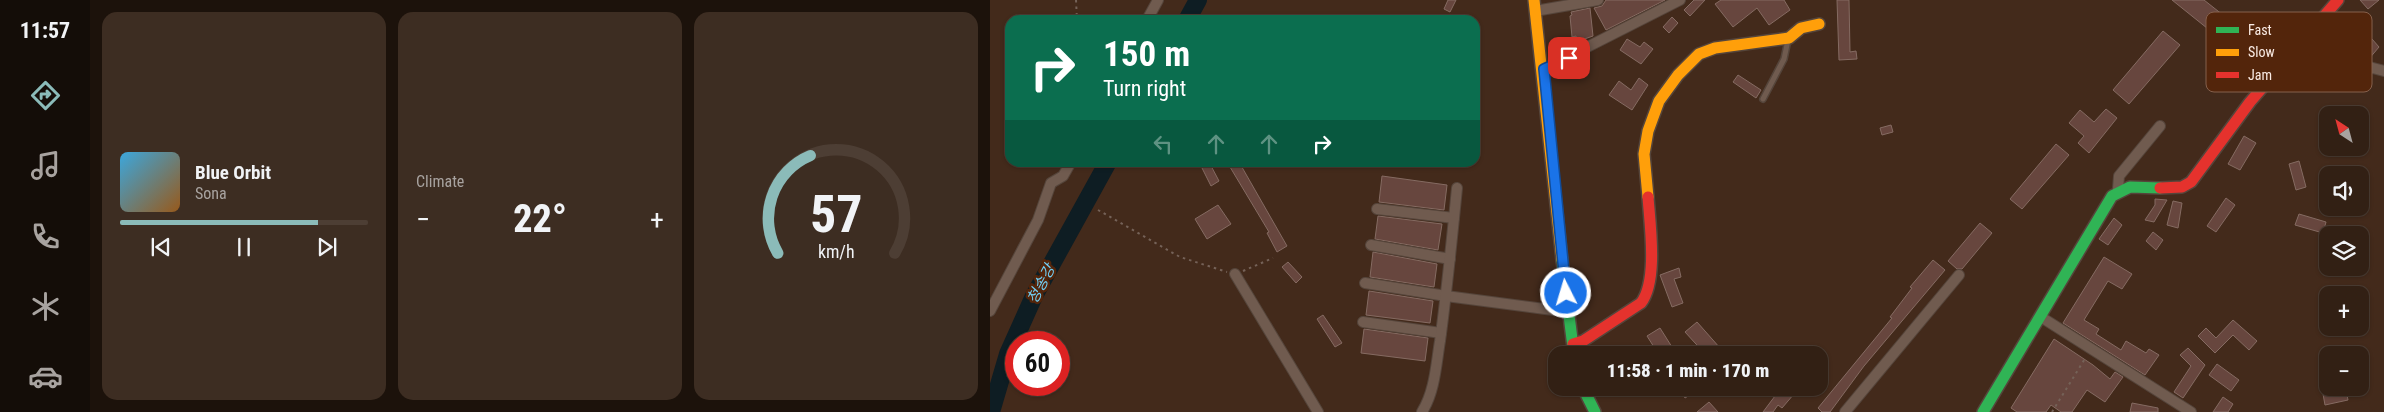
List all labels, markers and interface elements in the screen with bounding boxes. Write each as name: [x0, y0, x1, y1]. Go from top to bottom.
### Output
legend: [2206, 12, 2372, 92]
text: 11:57: [20, 18, 70, 43]
text: Fast: [2248, 22, 2272, 38]
text: 150 m: [1103, 34, 1190, 75]
icon: right: [1020, 35, 1085, 100]
pin: [1548, 37, 1590, 79]
icon: arrive: [1555, 44, 1583, 72]
text: Slow: [2248, 44, 2275, 60]
text: Jam: [2248, 67, 2272, 83]
text: Turn right: [1103, 76, 1186, 101]
icon: directions: [28, 78, 63, 113]
north arrow: [2319, 106, 2369, 156]
map controls: [2319, 106, 2369, 396]
icon: left: [1149, 130, 1177, 158]
icon: ahead: [1202, 130, 1230, 158]
icon: ahead: [1255, 130, 1283, 158]
icon: right: [1308, 130, 1336, 158]
icon: music: [28, 148, 63, 183]
text: Blue Orbit: [195, 161, 271, 184]
button: sound: [2319, 166, 2369, 216]
text: Climate: [416, 172, 464, 191]
text: Sona: [195, 184, 227, 203]
text: 57: [810, 184, 862, 245]
text: 22°: [513, 197, 567, 241]
text: −: [416, 203, 430, 236]
text: +: [650, 203, 664, 236]
icon: phone: [28, 219, 63, 254]
button: layers: [2319, 226, 2369, 276]
icon: previous: [147, 233, 175, 261]
icon: pause: [230, 233, 258, 261]
icon: next: [313, 233, 341, 261]
text: km/h: [818, 241, 854, 262]
water label: 청송강: [1023, 260, 1060, 307]
position arrow: [1539, 266, 1591, 318]
button: +: [2319, 286, 2369, 336]
icon: climate: [28, 289, 63, 324]
speed limit sign: 60: [1005, 331, 1070, 396]
button: −: [2319, 346, 2369, 396]
icon: car: [28, 359, 63, 394]
text: 11:58 · 1 min · 170 m: [1607, 359, 1769, 382]

